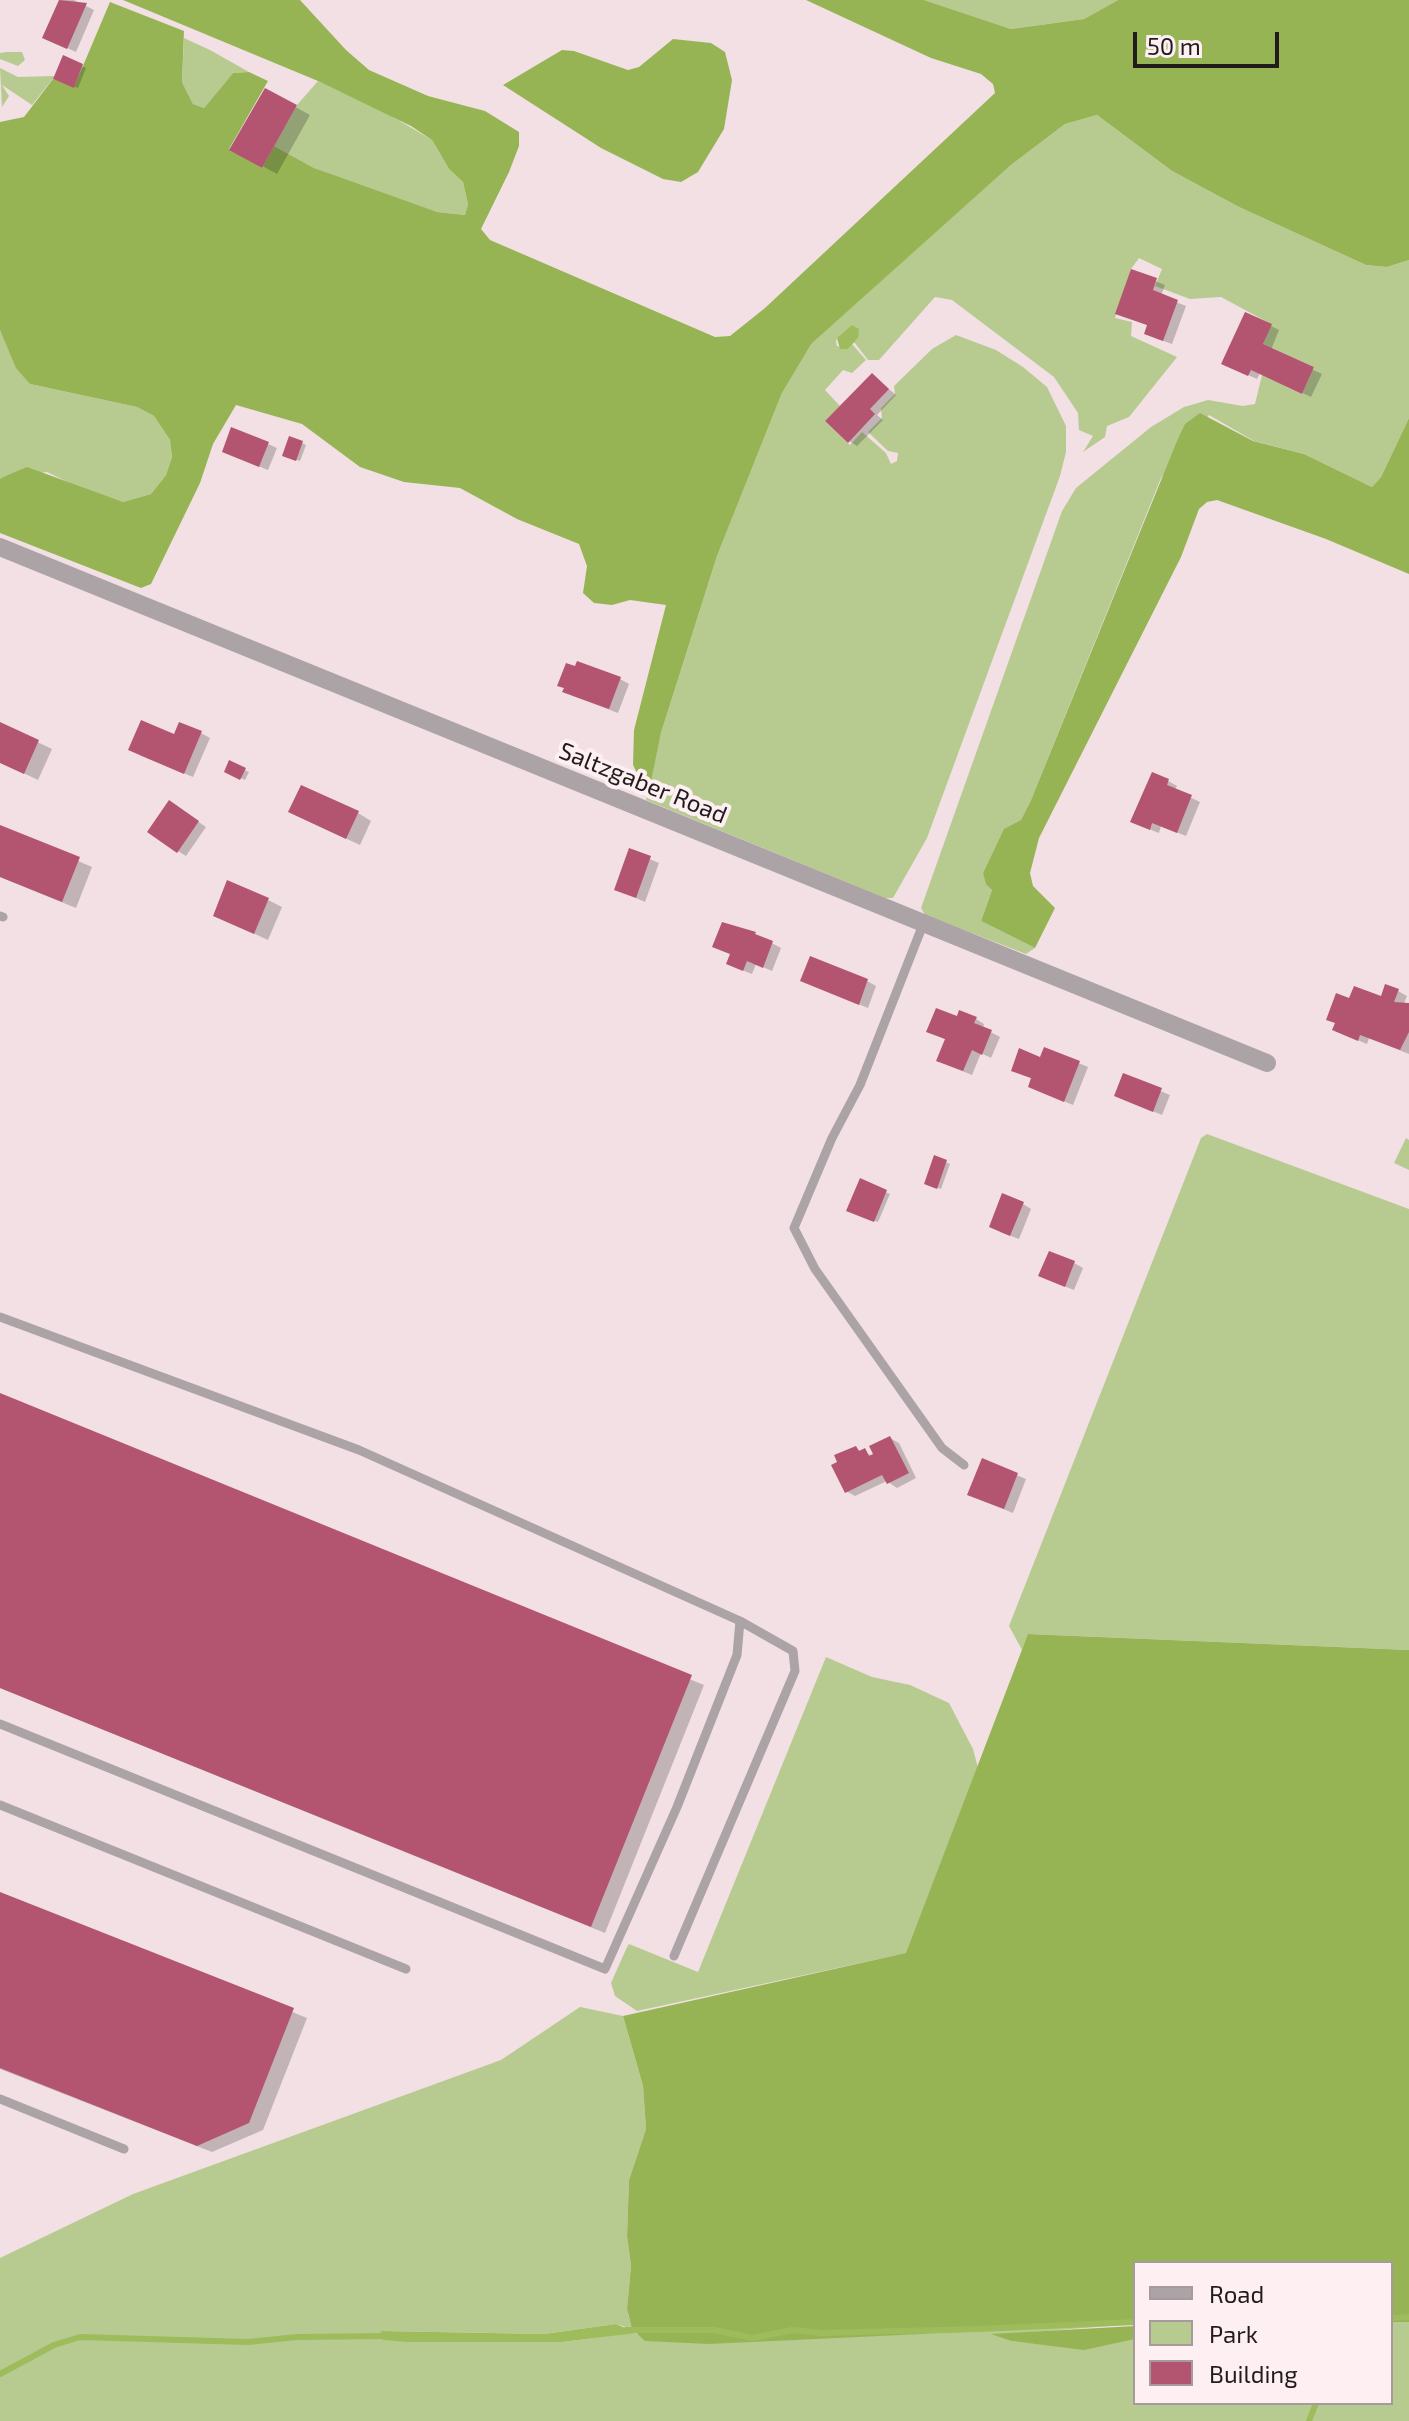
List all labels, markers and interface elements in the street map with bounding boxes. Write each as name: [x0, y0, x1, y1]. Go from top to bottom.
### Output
scale bar: [1137, 16, 1283, 66]
text: 50 m: [1147, 31, 1201, 60]
street label: Saltzgaber Road: [555, 736, 731, 830]
legend: [1133, 2261, 1393, 2405]
text: Road: [1209, 2279, 1264, 2308]
text: Park: [1209, 2319, 1258, 2348]
text: Building: [1209, 2359, 1298, 2388]

